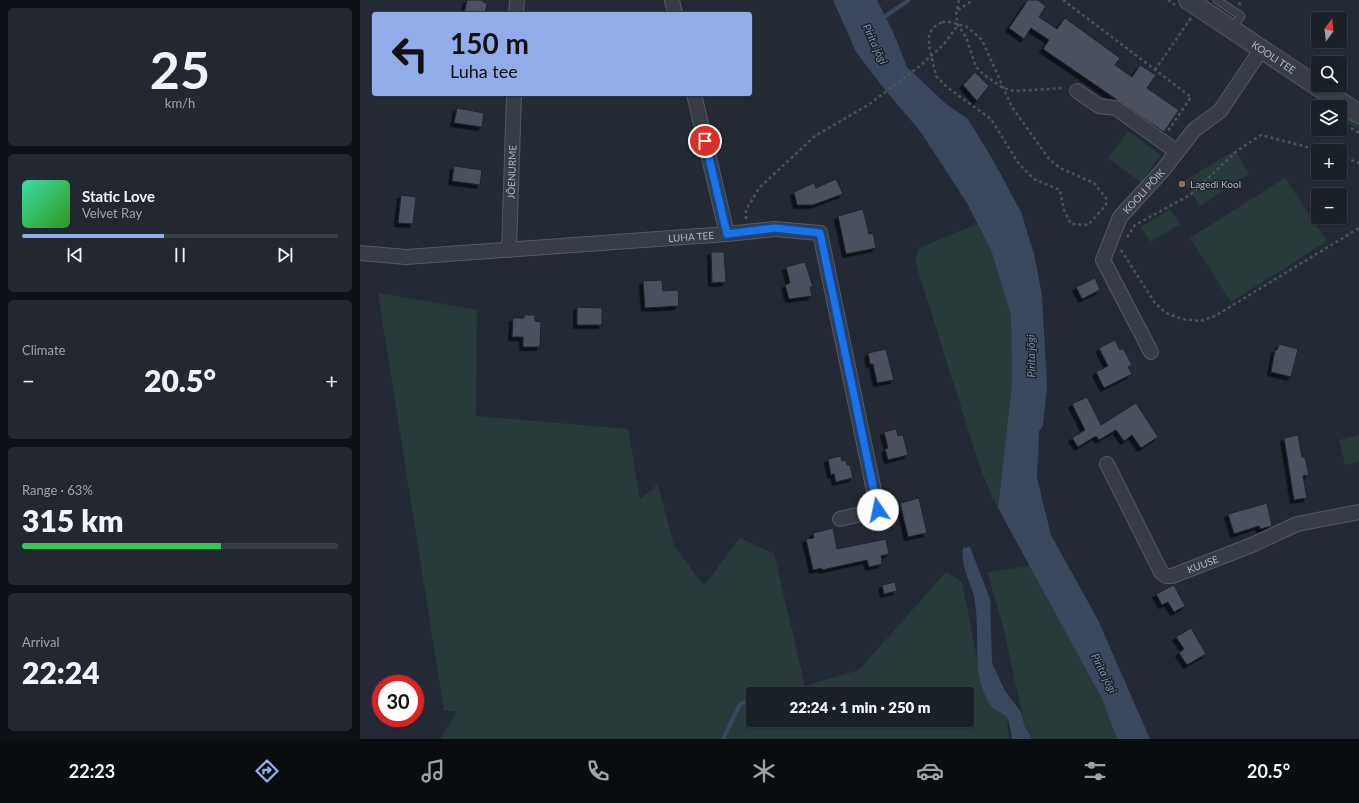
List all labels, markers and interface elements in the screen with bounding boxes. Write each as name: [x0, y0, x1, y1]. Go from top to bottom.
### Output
north arrow: [1311, 12, 1347, 48]
map controls: [1311, 12, 1347, 224]
water label: Pirita jõgi: [860, 22, 891, 66]
text: 150 m: [450, 26, 529, 60]
icon: left: [384, 28, 436, 80]
text: 25: [150, 38, 210, 100]
street label: KOOLI TEE: [1250, 38, 1298, 76]
button: search: [1311, 56, 1347, 92]
text: Luha tee: [450, 60, 518, 82]
text: km/h: [165, 95, 195, 111]
button: layers: [1311, 100, 1347, 136]
pin: [688, 124, 722, 158]
icon: arrive: [694, 130, 716, 152]
street label: JÕENURME: [505, 144, 518, 199]
button: +: [1311, 144, 1347, 180]
street label: KOOLI PÕIK: [1120, 166, 1167, 216]
place label: Lagedi Kool: [1190, 178, 1241, 190]
marker: Lagedi Kool: [1177, 179, 1187, 189]
text: Static Love: [82, 187, 155, 205]
button: −: [1311, 188, 1347, 224]
text: Velvet Ray: [82, 205, 142, 221]
street label: LUHA TEE: [668, 229, 715, 244]
icon: previous: [64, 244, 86, 266]
icon: pause: [169, 244, 191, 266]
icon: next: [274, 244, 296, 266]
water label: Pirita jõgi: [1024, 334, 1037, 378]
text: Climate: [22, 342, 65, 358]
text: 20.5°: [144, 362, 216, 398]
text: −: [22, 367, 35, 394]
text: +: [325, 367, 338, 394]
text: Range · 63%: [22, 482, 93, 498]
position arrow: [857, 489, 899, 531]
text: 315 km: [22, 502, 123, 538]
street label: KUUSE: [1185, 553, 1220, 576]
text: Arrival: [22, 634, 59, 650]
water label: Pirita jõgi: [1089, 651, 1120, 695]
text: 22:24: [22, 654, 100, 690]
speed limit sign: 30: [372, 675, 424, 727]
text: 22:24 · 1 min · 250 m: [789, 698, 931, 716]
icon: directions: [253, 757, 281, 785]
icon: music: [419, 757, 447, 785]
icon: phone: [584, 757, 612, 785]
icon: climate: [750, 757, 778, 785]
icon: car: [916, 757, 944, 785]
icon: filters: [1081, 757, 1109, 785]
text: 22:23: [69, 760, 115, 782]
text: 20.5°: [1247, 760, 1290, 782]

